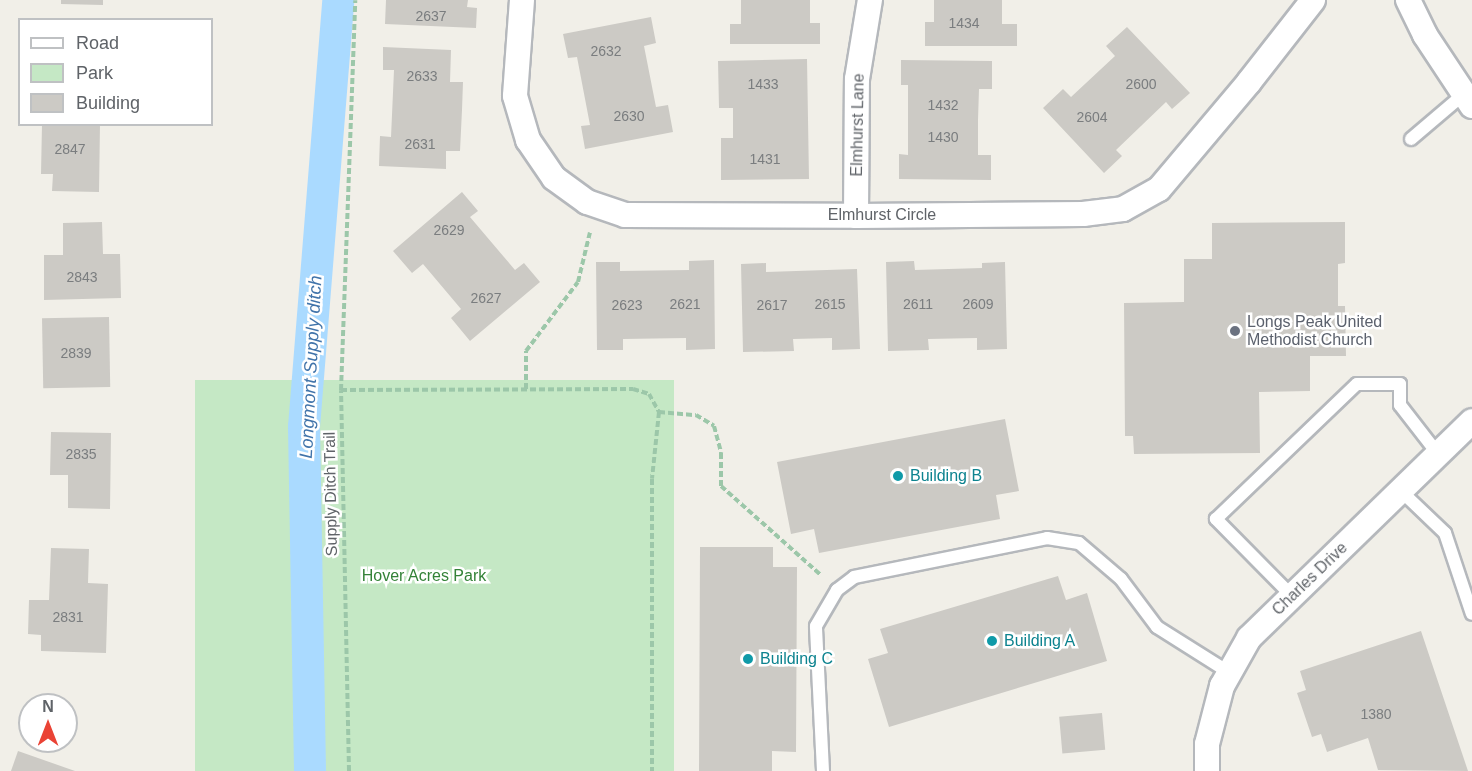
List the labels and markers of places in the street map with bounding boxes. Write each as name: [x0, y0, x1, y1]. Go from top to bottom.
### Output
place label: Longs Peak United Methodist Church: [1247, 312, 1382, 350]
marker: Longs Peak United Methodist Church: [1228, 324, 1242, 338]
place label: Building B: [910, 466, 982, 486]
marker: Building B: [891, 469, 905, 483]
place label: Building A: [1004, 631, 1076, 651]
marker: Building A: [985, 634, 999, 648]
place label: Building C: [760, 649, 833, 669]
marker: Building C: [741, 652, 755, 666]

